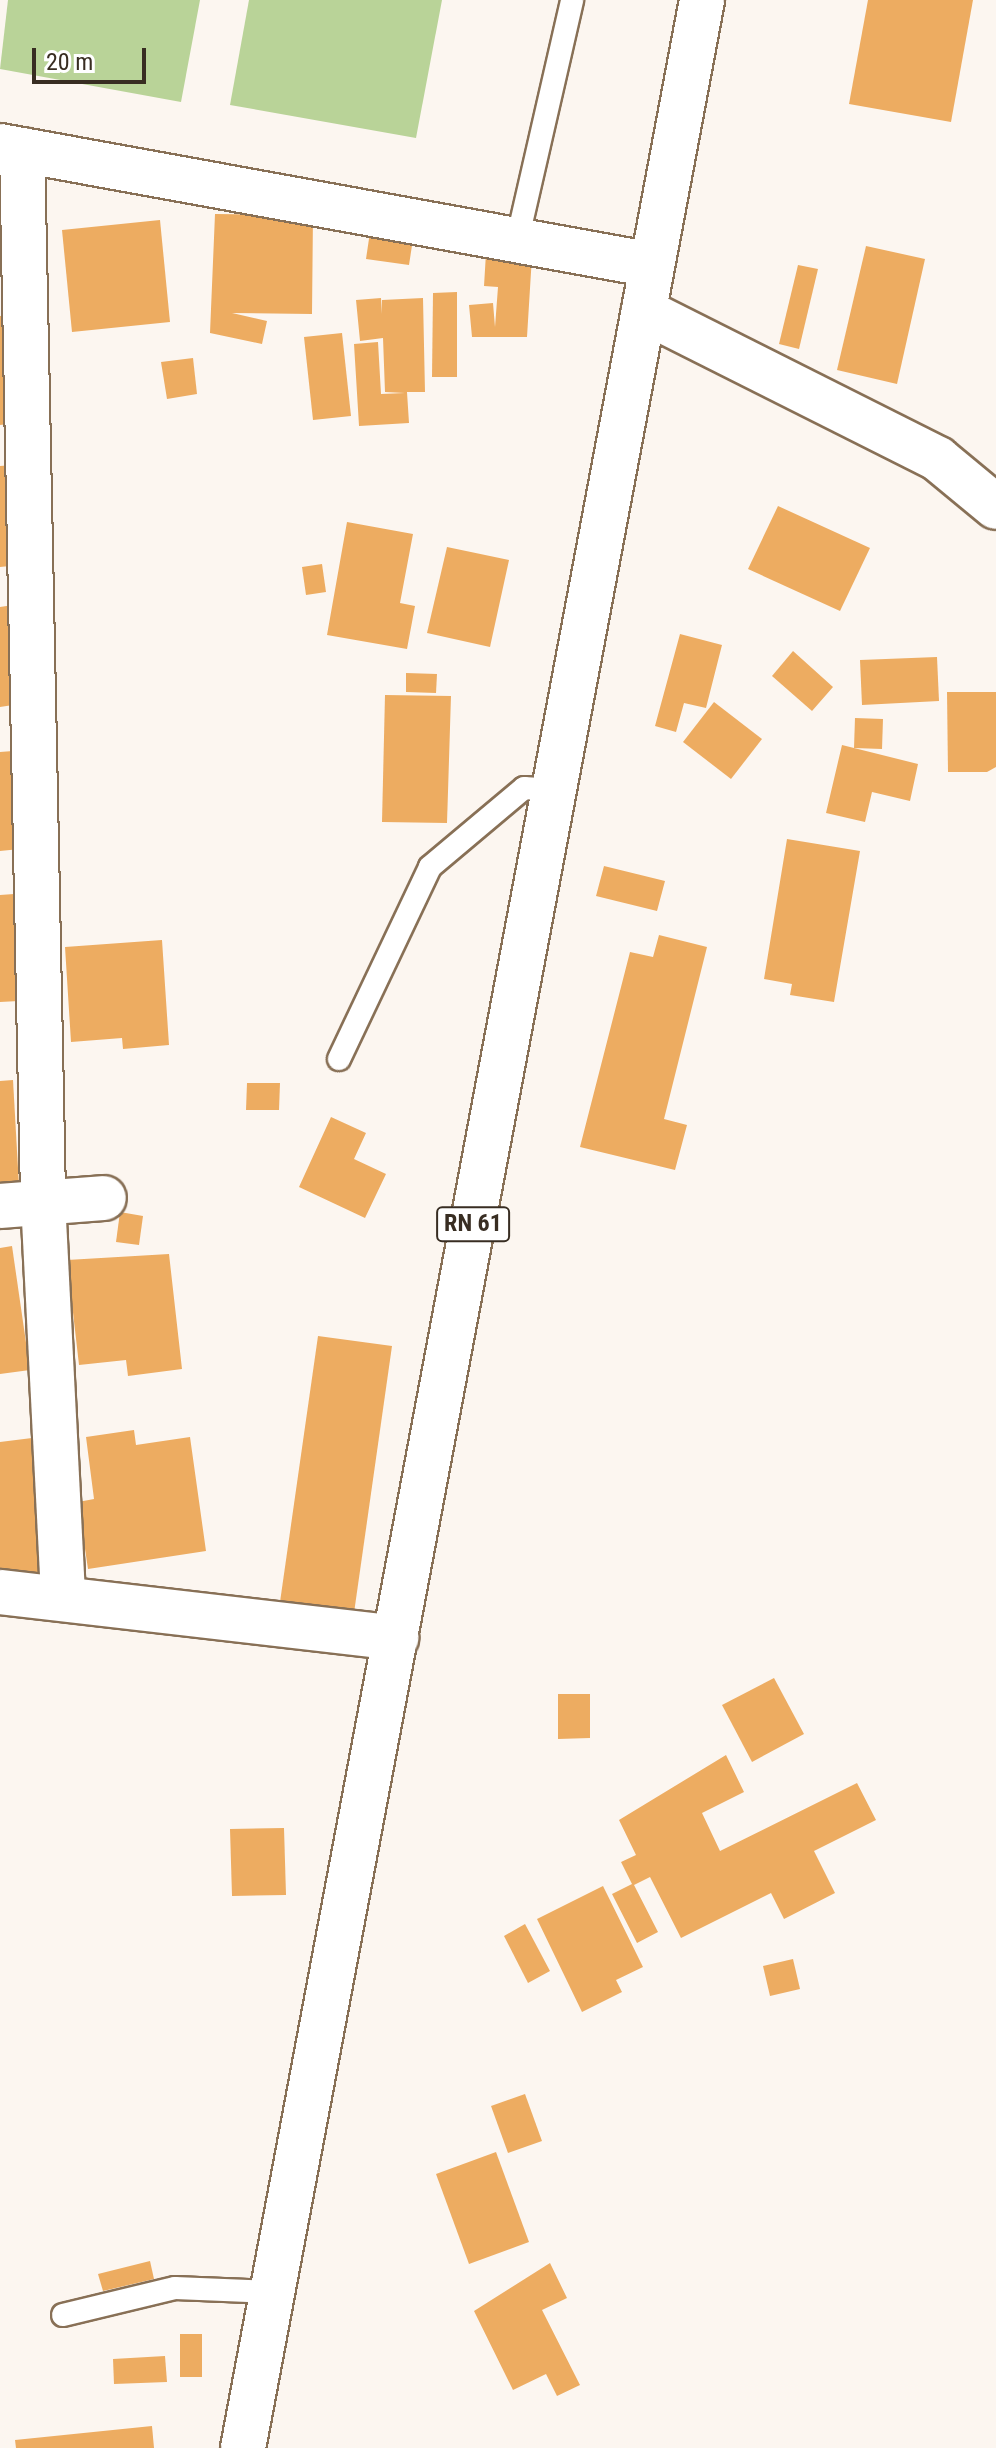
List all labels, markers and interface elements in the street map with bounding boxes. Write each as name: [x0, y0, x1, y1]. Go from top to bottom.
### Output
scale bar: [36, 32, 150, 82]
text: 20 m: [46, 48, 93, 76]
road number: RN 61: [435, 1204, 511, 1244]

